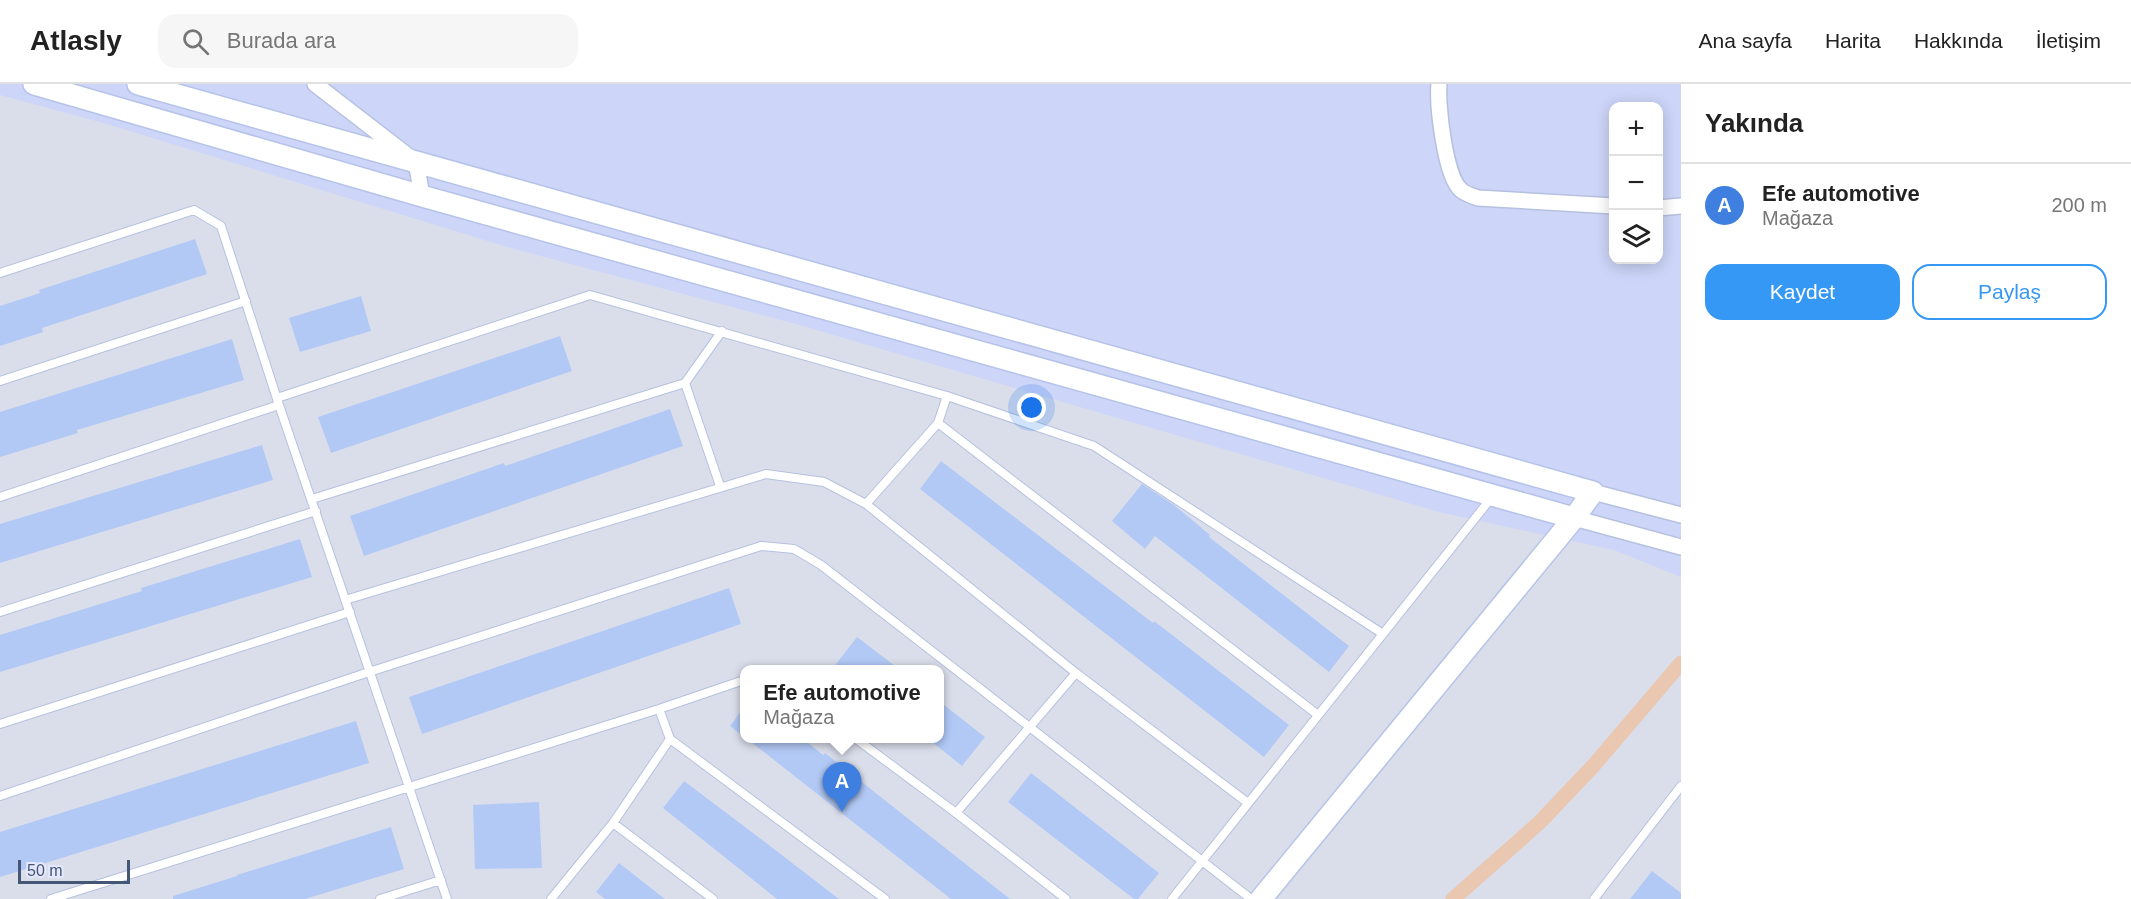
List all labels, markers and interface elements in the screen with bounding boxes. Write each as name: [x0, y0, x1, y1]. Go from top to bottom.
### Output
search box: [158, 14, 578, 68]
text: Atlasly: [30, 25, 122, 56]
icon: search: [179, 25, 212, 58]
text: Burada ara: [227, 28, 336, 53]
text: Ana sayfa: [1699, 29, 1792, 52]
text: Harita: [1825, 29, 1881, 52]
text: Hakkında: [1914, 29, 2003, 52]
text: İletişim: [2036, 29, 2101, 52]
map controls: [1609, 102, 1663, 264]
button: +: [1609, 102, 1663, 156]
text: Yakında: [1705, 108, 1803, 138]
button: −: [1609, 156, 1663, 210]
text: Efe automotive: [1762, 181, 1920, 206]
text: A: [1717, 194, 1732, 216]
text: 200 m: [2051, 194, 2107, 216]
text: Mağaza: [1762, 207, 1833, 229]
button: layers: [1609, 210, 1663, 264]
button: Kaydet: [1705, 264, 1900, 320]
button: Paylaş: [1912, 264, 2107, 320]
your location: [1017, 393, 1046, 422]
popup: [740, 665, 944, 743]
text: Efe automotive: [763, 680, 921, 705]
text: Mağaza: [763, 706, 834, 728]
pin: A: [822, 762, 862, 812]
scale bar: [18, 857, 130, 884]
text: 50 m: [27, 862, 63, 879]

